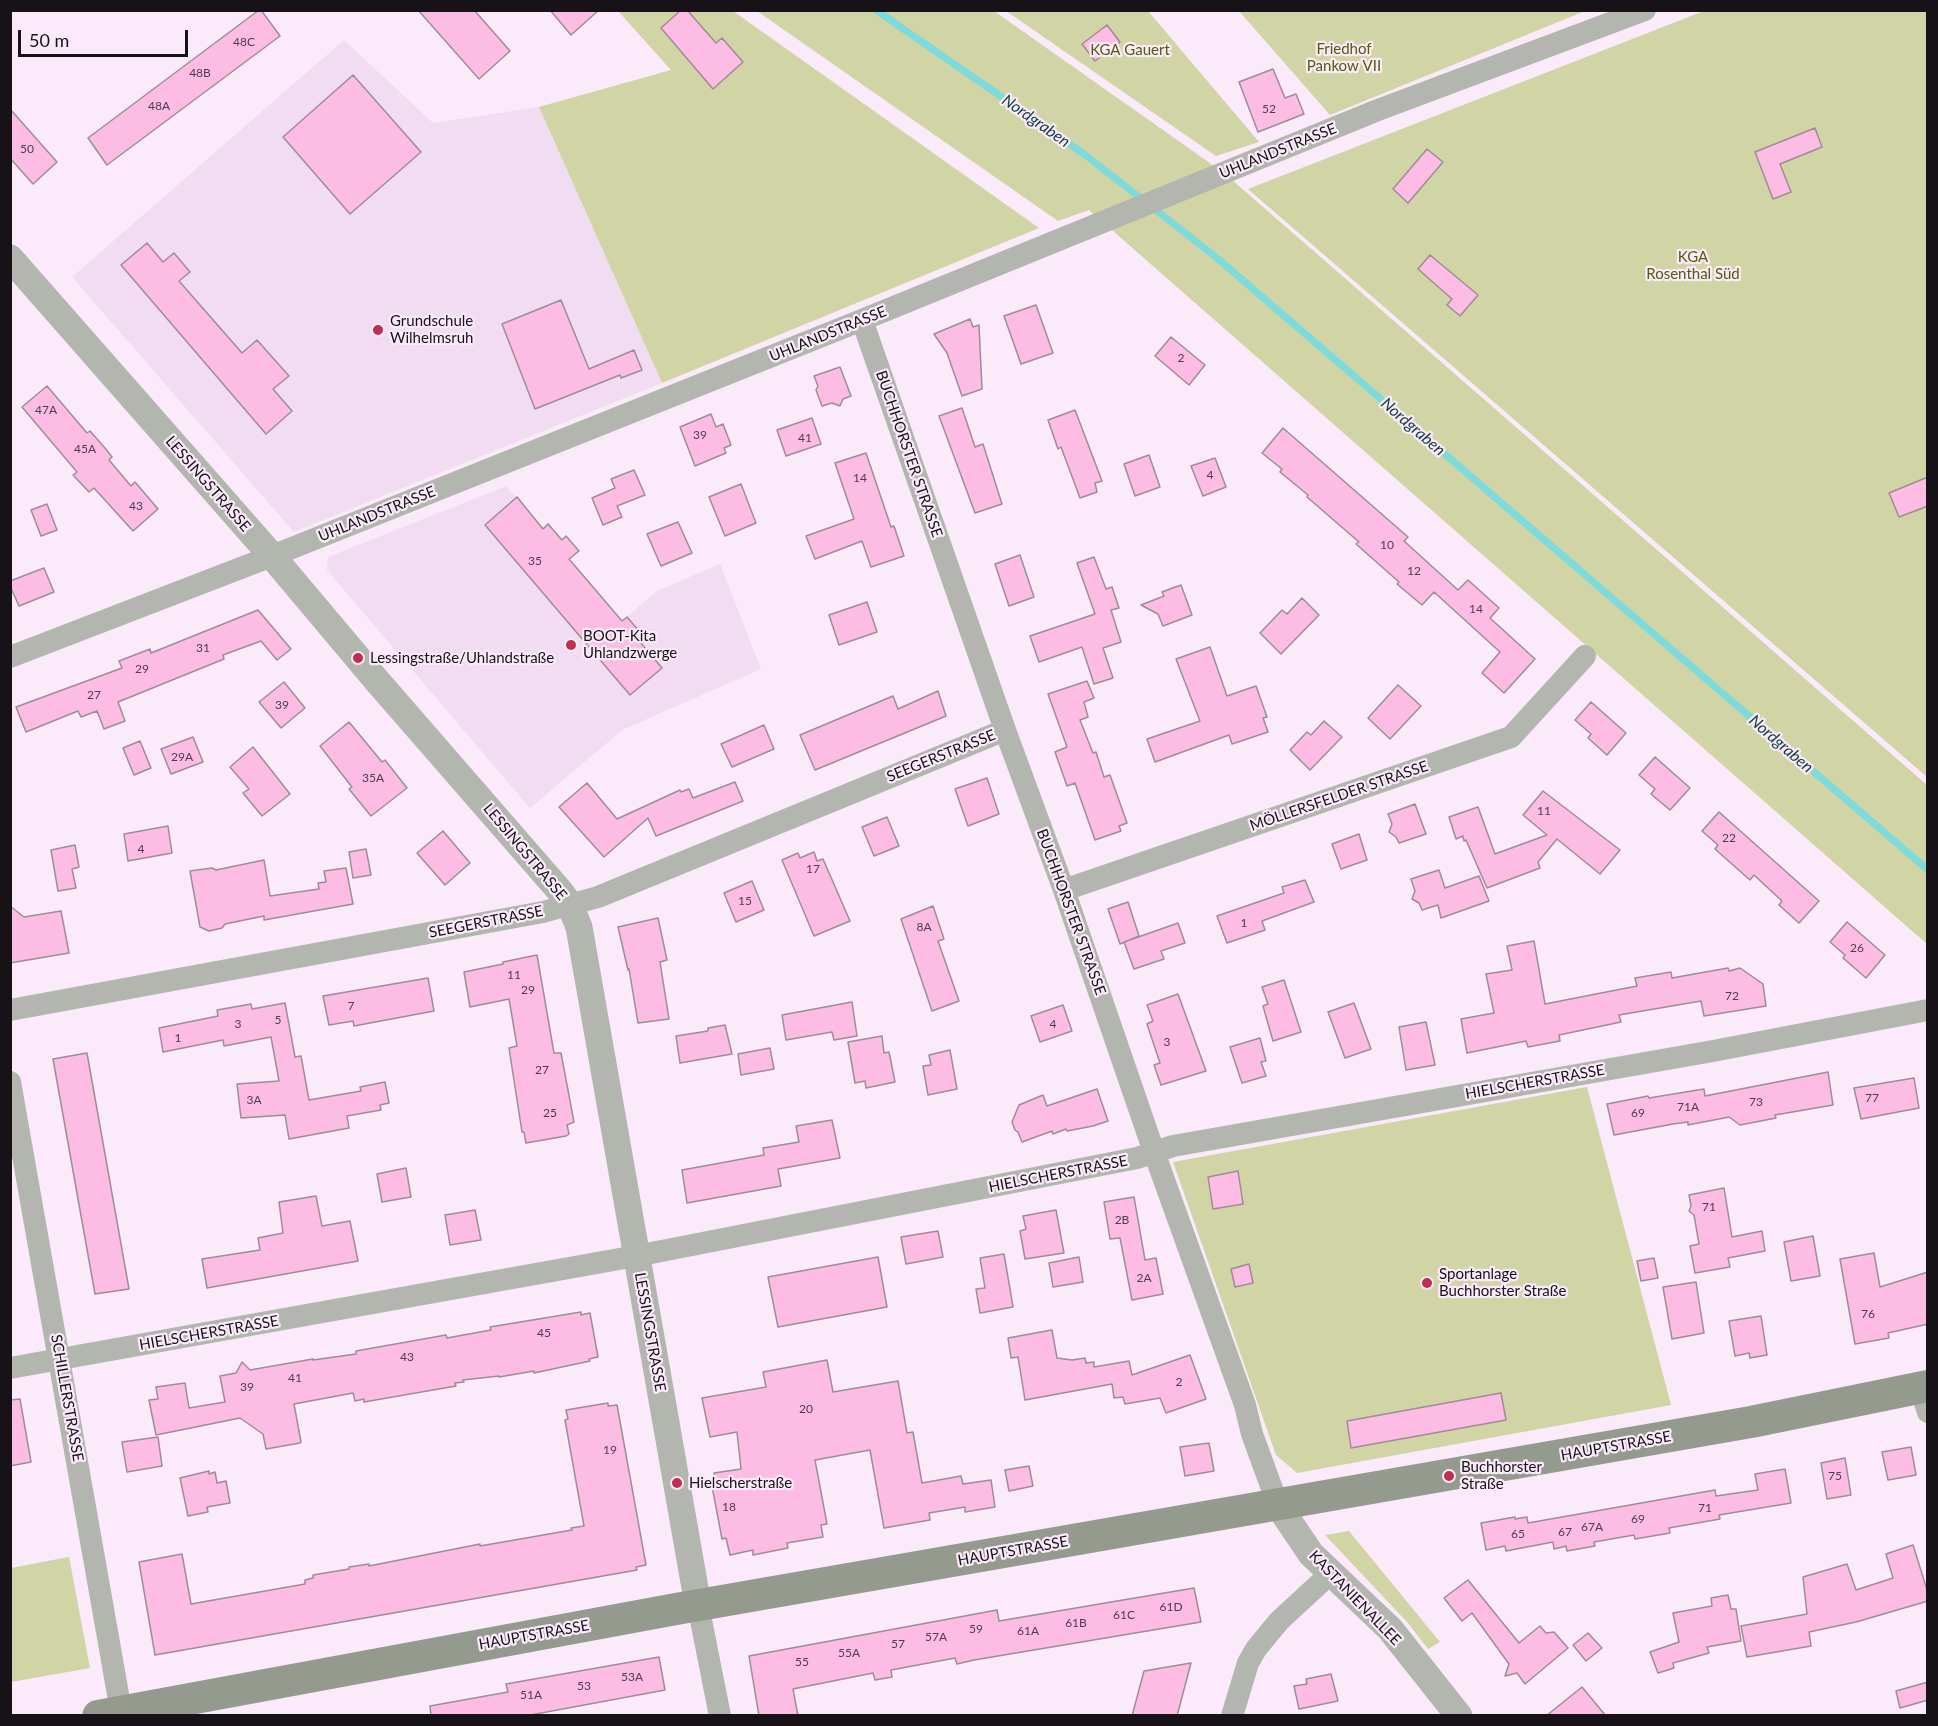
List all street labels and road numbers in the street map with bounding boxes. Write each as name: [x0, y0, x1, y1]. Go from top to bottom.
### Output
street label: UHLANDSTRASSE: [1217, 119, 1339, 183]
street label: UHLANDSTRASSE: [767, 302, 889, 366]
street label: BUCHHORSTER STRASSE: [872, 368, 946, 540]
street label: LESSINGSTRASSE: [162, 433, 254, 535]
street label: UHLANDSTRASSE: [316, 482, 438, 546]
street label: SEEGERSTRASSE: [884, 726, 998, 786]
street label: MÖLLERSFELDER STRASSE: [1248, 757, 1430, 835]
street label: LESSINGSTRASSE: [479, 800, 571, 904]
street label: BUCHHORSTER STRASSE: [1033, 826, 1109, 998]
street label: SEEGERSTRASSE: [427, 902, 545, 942]
street label: HIELSCHERSTRASSE: [1464, 1061, 1606, 1103]
street label: HIELSCHERSTRASSE: [987, 1152, 1129, 1196]
street label: LESSINGSTRASSE: [631, 1271, 669, 1393]
street label: HIELSCHERSTRASSE: [138, 1312, 280, 1354]
street label: SCHILLERSTRASSE: [47, 1333, 87, 1463]
street label: HAUPTSTRASSE: [1559, 1427, 1673, 1465]
street label: HAUPTSTRASSE: [956, 1532, 1070, 1570]
street label: KASTANIENALLEE: [1305, 1547, 1405, 1649]
street label: HAUPTSTRASSE: [477, 1616, 591, 1654]

